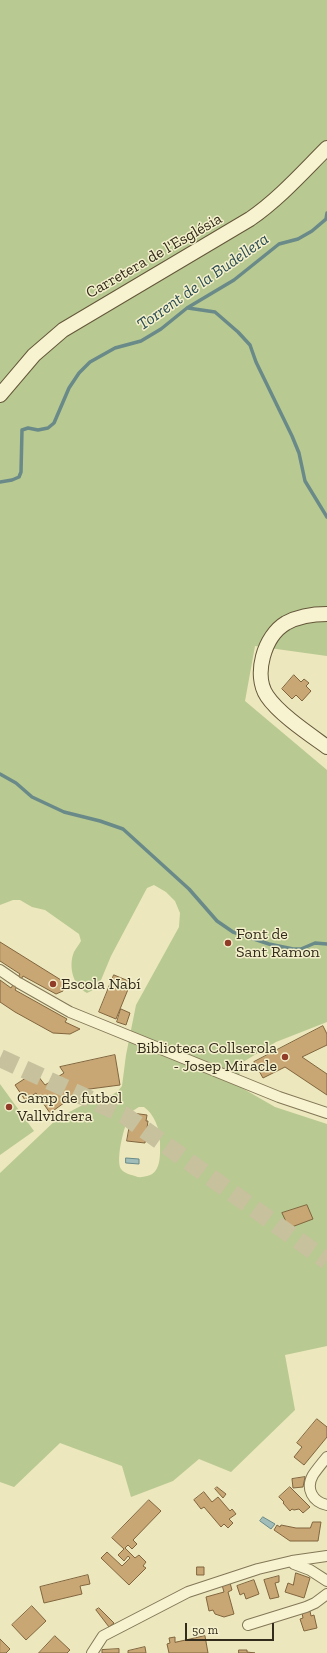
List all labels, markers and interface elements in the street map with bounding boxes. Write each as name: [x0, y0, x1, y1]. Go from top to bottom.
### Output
street label: Carretera de l'Església: [83, 209, 225, 303]
water label: Torrent de la Budellera: [133, 229, 273, 335]
place label: Font de Sant Ramon: [236, 924, 320, 962]
marker: Font de Sant Ramon: [223, 938, 233, 948]
place label: Escola Nabí: [61, 974, 141, 994]
marker: Escola Nabí: [48, 979, 58, 989]
place label: Biblioteca Collserola - Josep Miracle: [137, 1038, 277, 1076]
marker: Biblioteca Collserola - Josep Miracle: [280, 1052, 290, 1062]
place label: Camp de futbol Vallvidrera: [17, 1088, 122, 1126]
marker: Camp de futbol Vallvidrera: [4, 1102, 14, 1112]
scale bar: [187, 1615, 276, 1641]
text: 50 m: [192, 1623, 218, 1637]

